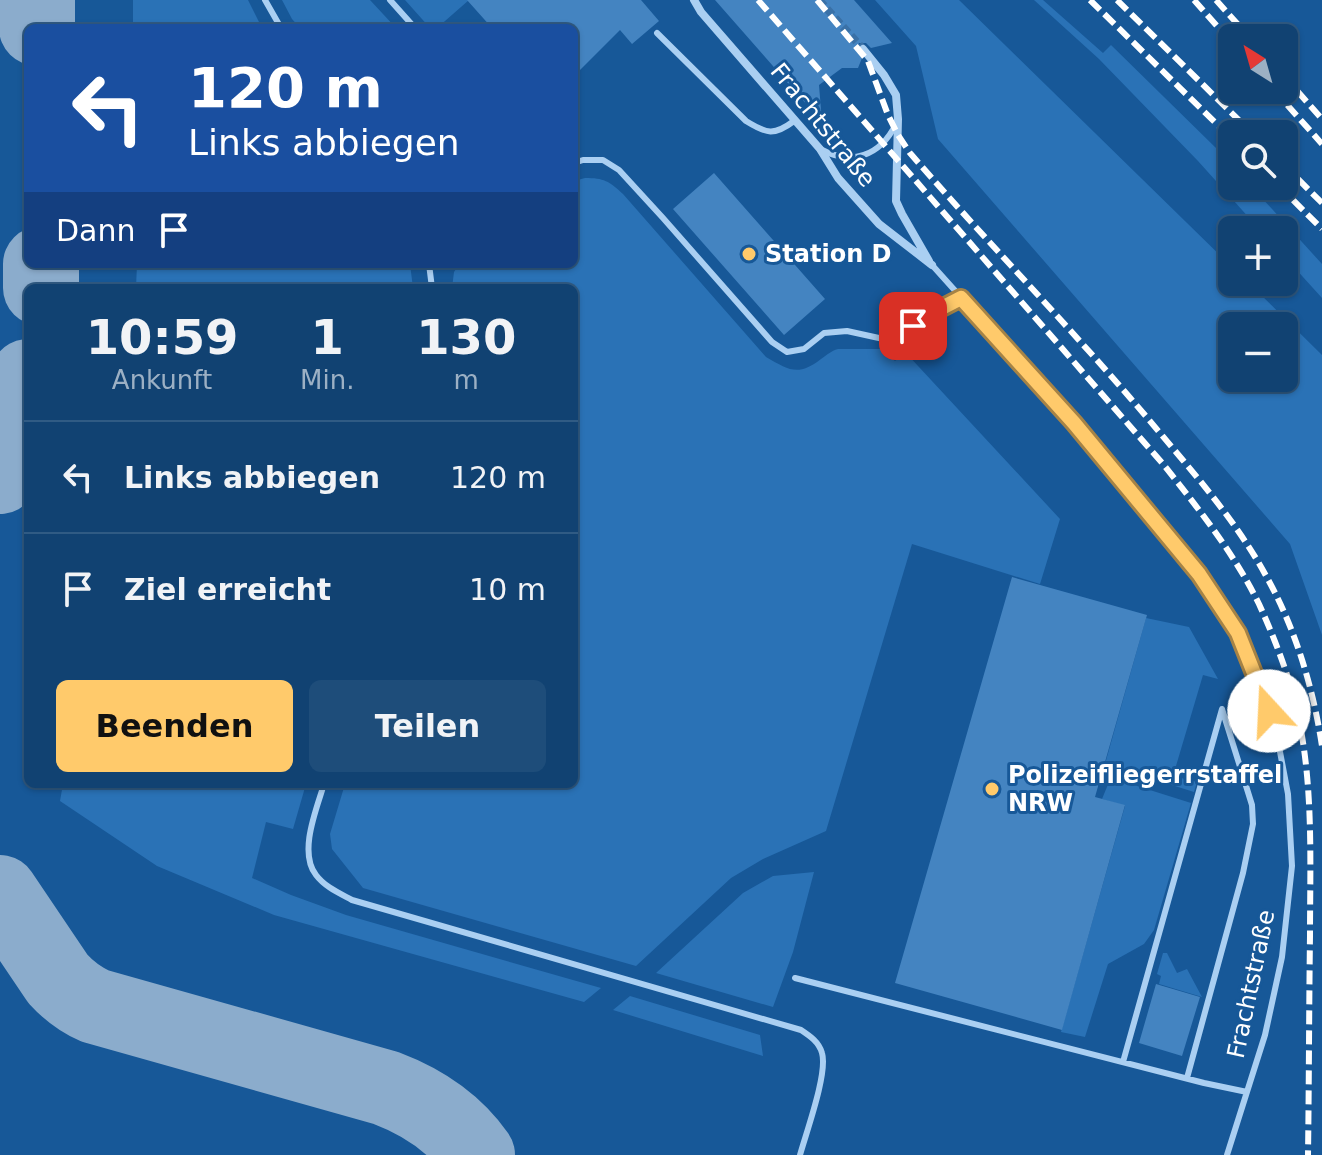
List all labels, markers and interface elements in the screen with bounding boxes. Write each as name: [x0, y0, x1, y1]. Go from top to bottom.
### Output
north arrow: [1218, 24, 1298, 104]
map controls: [1218, 24, 1298, 392]
text: 120 m: [188, 55, 383, 120]
icon: left: [56, 56, 160, 160]
street label: Frachtstraße: [765, 58, 881, 192]
button: search: [1218, 120, 1298, 200]
text: Links abbiegen: [188, 122, 460, 163]
icon: arrive: [152, 208, 196, 252]
text: Dann: [56, 213, 136, 248]
button: +: [1218, 216, 1298, 296]
place label: Station D: [765, 240, 892, 268]
marker: Station D: [740, 245, 758, 263]
pin: [879, 292, 947, 360]
icon: arrive: [891, 304, 935, 348]
text: 10:59: [86, 309, 238, 365]
text: 1: [311, 309, 344, 365]
text: 130: [416, 309, 516, 365]
button: −: [1218, 312, 1298, 392]
text: Ankunft: [112, 365, 212, 395]
text: Min.: [300, 365, 354, 395]
text: m: [454, 365, 479, 395]
icon: left: [56, 455, 100, 499]
text: Links abbiegen: [124, 460, 380, 495]
text: 120 m: [450, 460, 546, 495]
icon: arrive: [56, 567, 100, 611]
text: Ziel erreicht: [124, 572, 331, 607]
text: 10 m: [469, 572, 546, 607]
position arrow: [1227, 669, 1311, 753]
button: Beenden: [56, 680, 293, 772]
button: Teilen: [309, 680, 546, 772]
place label: Polizeifliegerrstaffel NRW: [1008, 761, 1282, 817]
marker: Polizeifliegerrstaffel NRW: [983, 780, 1001, 798]
street label: Frachtstraße: [1222, 907, 1280, 1061]

